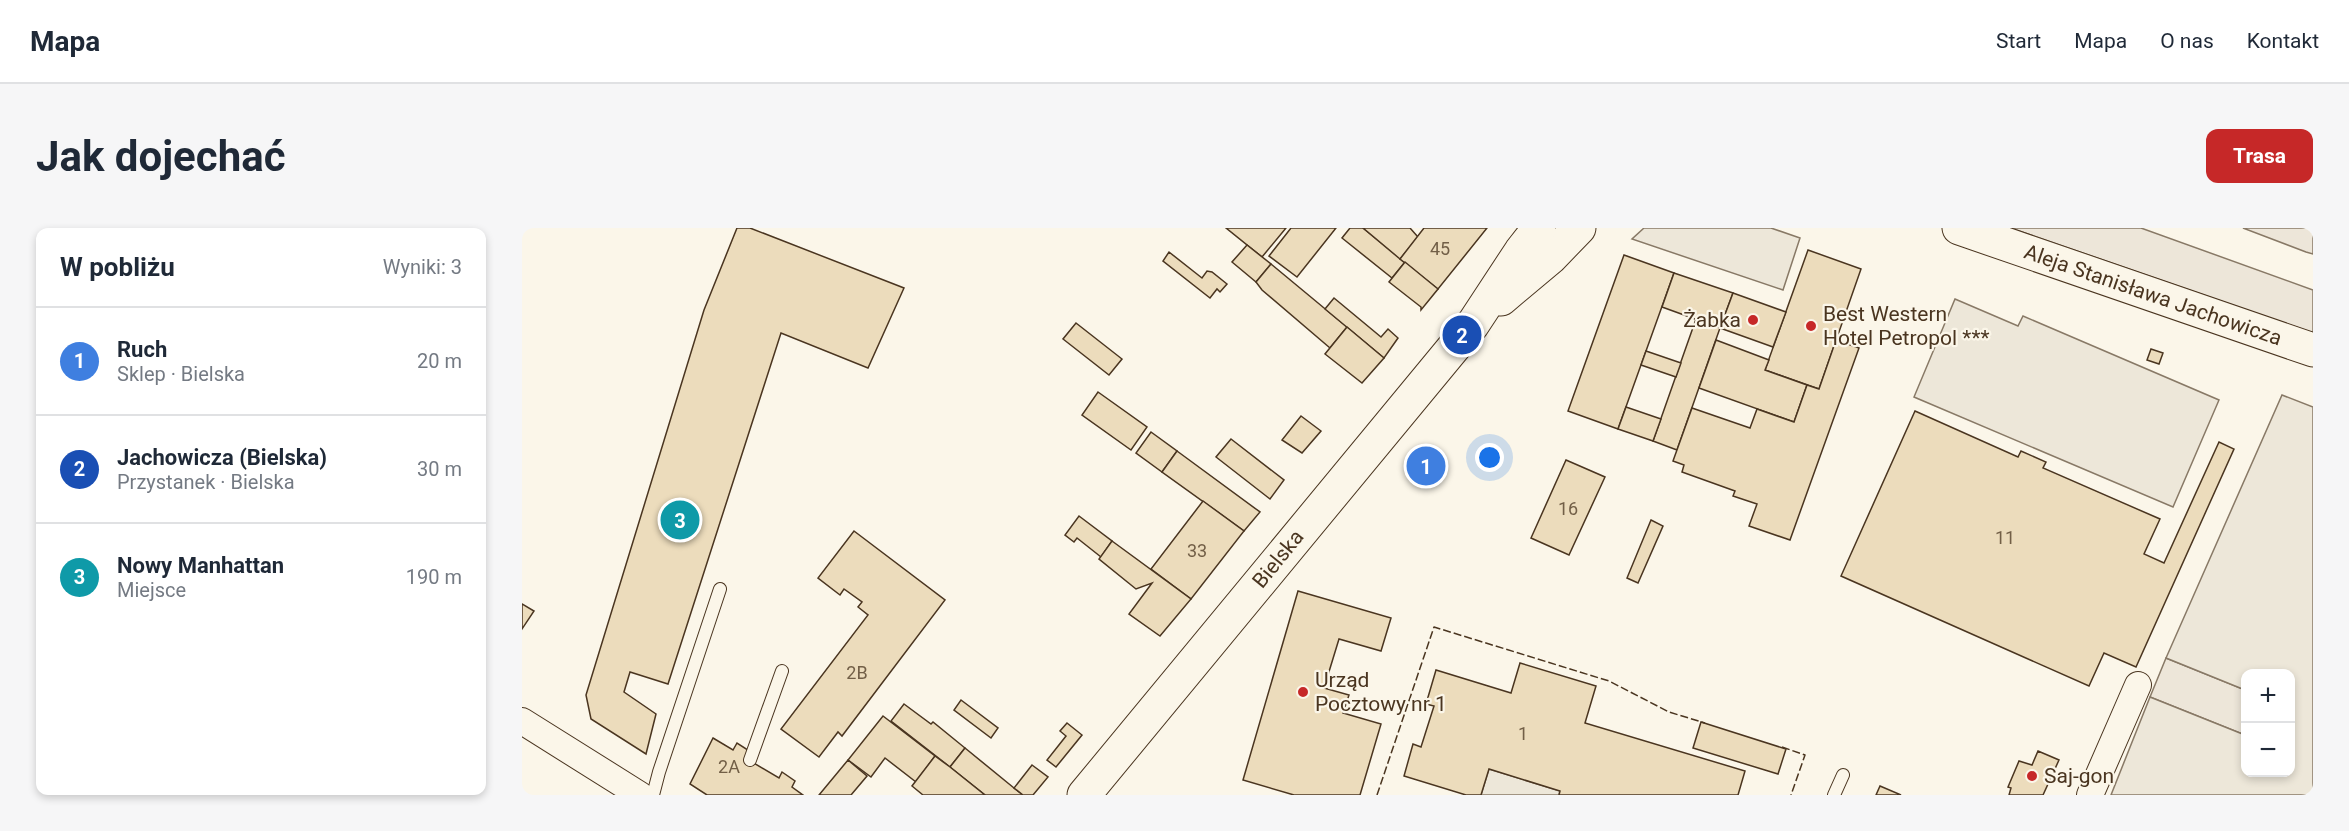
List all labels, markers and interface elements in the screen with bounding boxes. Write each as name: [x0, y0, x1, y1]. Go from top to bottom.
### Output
text: Mapa: [30, 25, 100, 58]
text: Start: [1996, 29, 2041, 53]
text: Mapa: [2074, 29, 2127, 53]
text: O nas: [2160, 29, 2214, 53]
text: Kontakt: [2247, 29, 2319, 53]
button: Trasa: [2206, 129, 2313, 183]
text: Jak dojechać: [36, 132, 286, 181]
house number: 45: [1430, 238, 1450, 259]
street label: Aleja Stanisława Jachowicza: [2021, 240, 2285, 350]
text: W pobliżu: [60, 252, 175, 282]
text: Wyniki: 3: [383, 255, 462, 279]
place label: Best Western Hotel Petropol ***: [1823, 302, 1990, 350]
place label: Żabka: [1683, 308, 1741, 332]
pin: 2: [1442, 312, 1482, 358]
marker: Żabka: [1746, 313, 1760, 327]
marker: Best Western Hotel Petropol ***: [1804, 319, 1818, 333]
text: Ruch: [117, 337, 167, 362]
text: 1: [74, 349, 85, 373]
text: 20 m: [417, 349, 462, 373]
text: Sklep · Bielska: [117, 362, 245, 386]
your location: [1475, 443, 1504, 472]
pin: 1: [1406, 444, 1446, 488]
text: Jachowicza (Bielska): [117, 445, 327, 470]
text: 2: [74, 457, 85, 481]
text: 30 m: [417, 457, 462, 481]
text: Przystanek · Bielska: [117, 470, 295, 494]
pin: 3: [660, 498, 700, 542]
house number: 16: [1558, 498, 1578, 519]
street label: Bielska: [1247, 525, 1309, 593]
house number: 11: [1995, 527, 2015, 548]
house number: 33: [1187, 540, 1207, 561]
text: Nowy Manhattan: [117, 553, 284, 578]
text: 3: [74, 565, 85, 589]
text: 190 m: [406, 565, 462, 589]
text: Miejsce: [117, 578, 186, 602]
house number: 2B: [846, 662, 868, 683]
place label: Urząd Pocztowy nr 1: [1315, 668, 1447, 716]
map controls: [2241, 669, 2295, 777]
button: +: [2241, 669, 2295, 723]
marker: Urząd Pocztowy nr 1: [1296, 685, 1310, 699]
house number: 1: [1518, 723, 1528, 744]
button: −: [2241, 723, 2295, 777]
house number: 2A: [718, 756, 740, 777]
place label: Saj-gon: [2044, 764, 2114, 788]
marker: Saj-gon: [2025, 769, 2039, 783]

